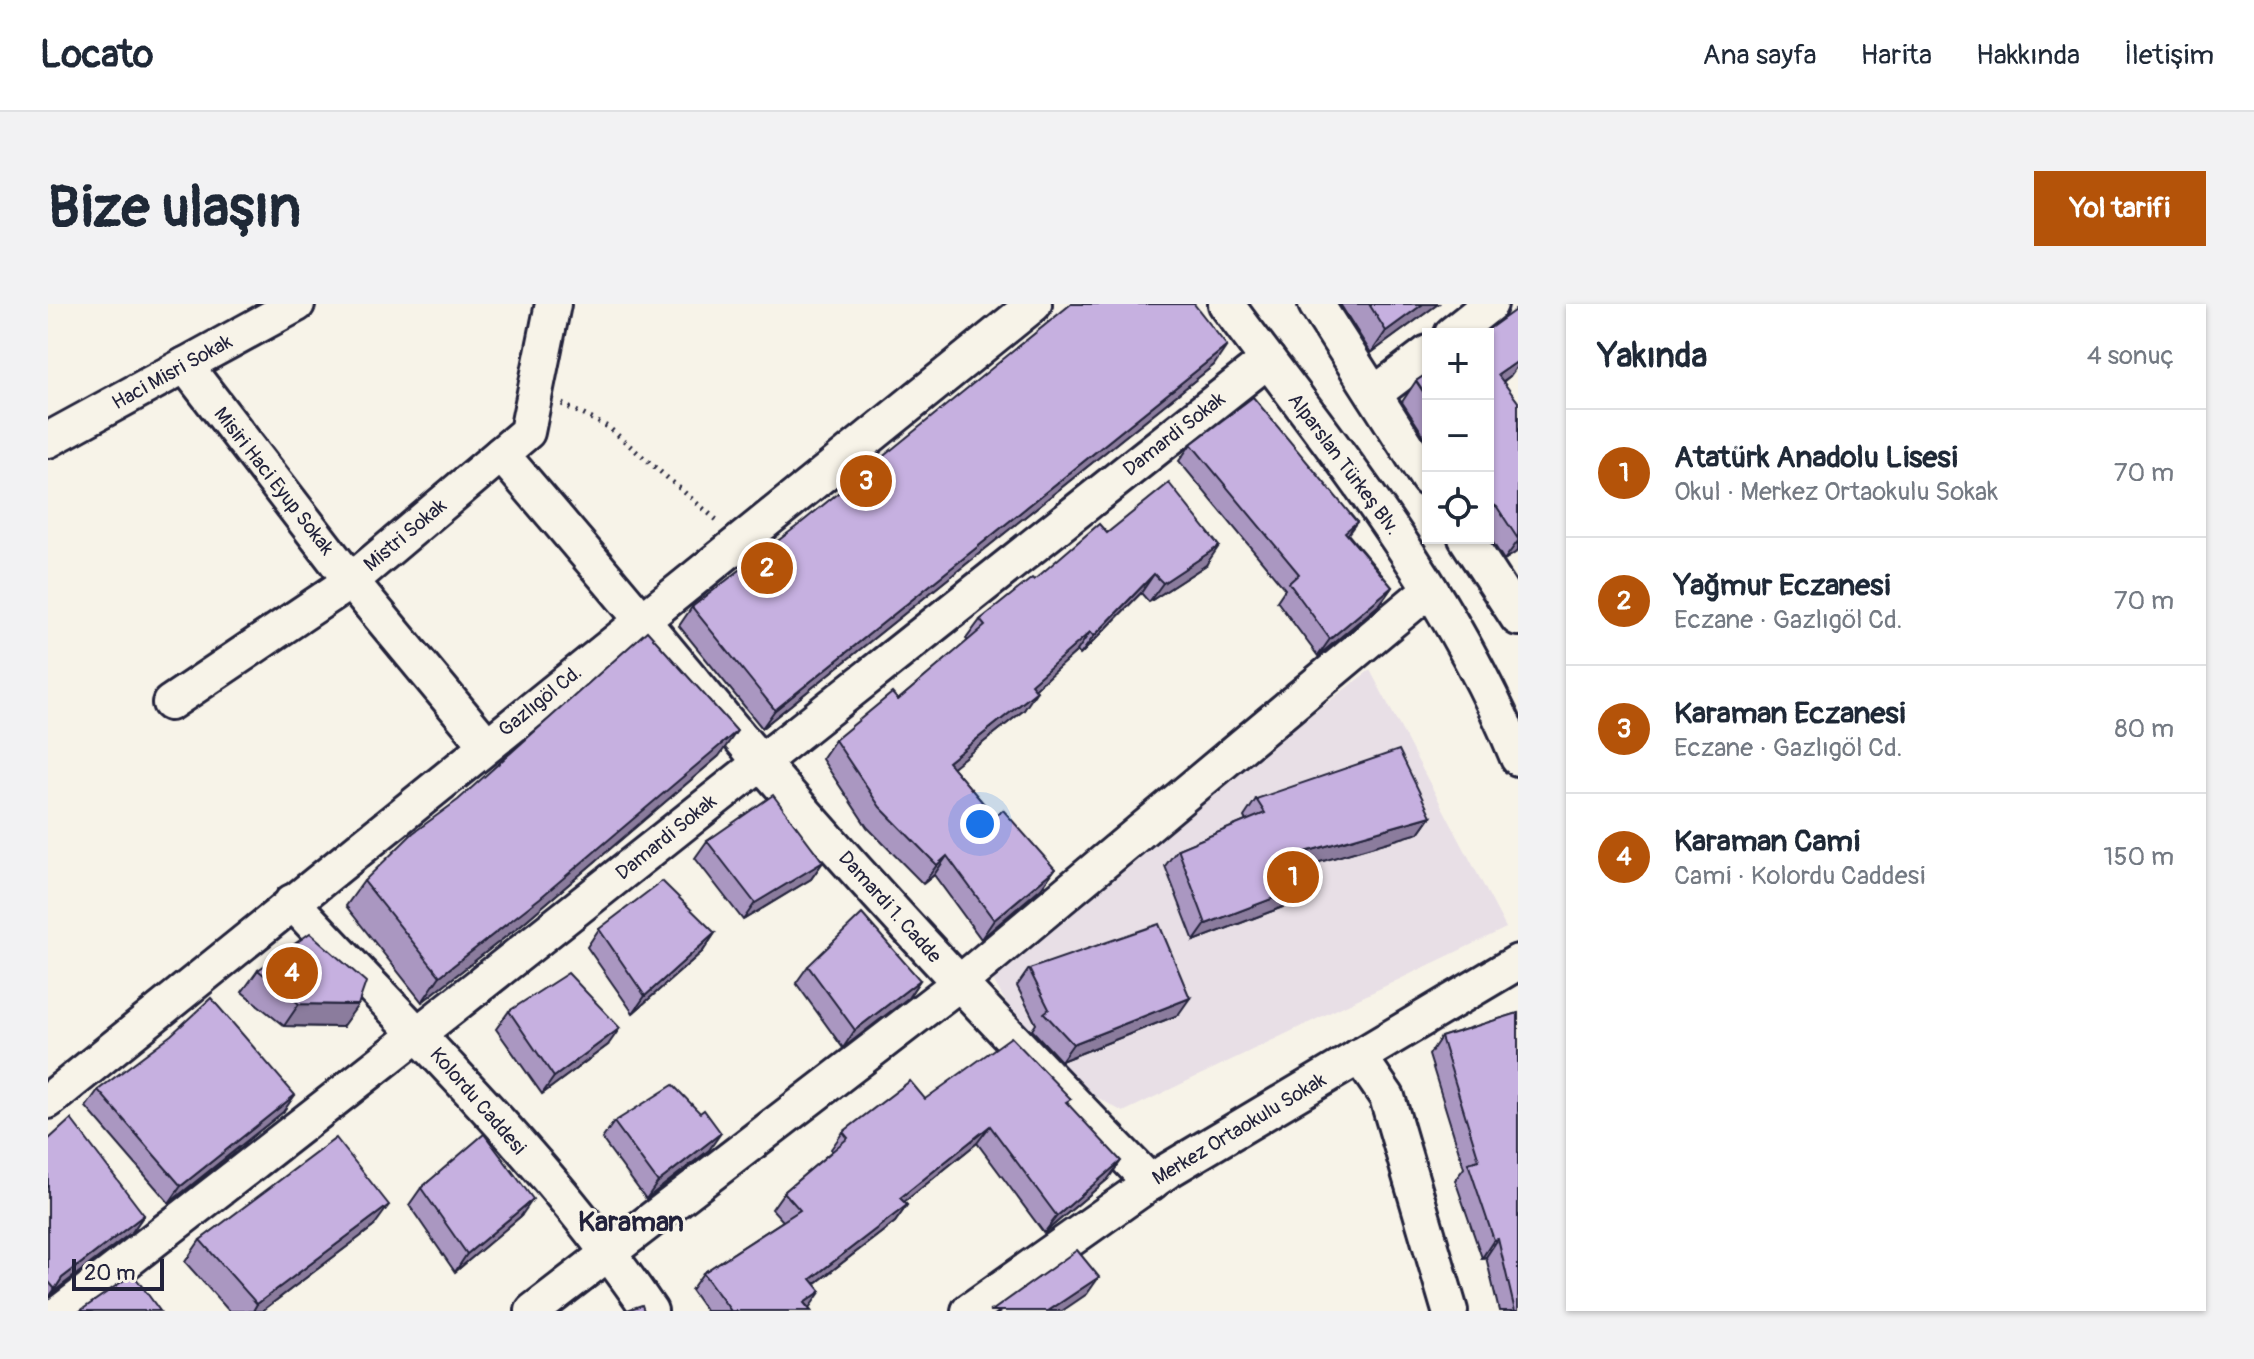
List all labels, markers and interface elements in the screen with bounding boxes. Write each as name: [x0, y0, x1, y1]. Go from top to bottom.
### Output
text: Locato: [40, 31, 153, 79]
text: Ana sayfa: [1703, 38, 1816, 73]
text: Harita: [1860, 38, 1932, 73]
text: Hakkında: [1976, 38, 2080, 73]
text: İletişim: [2124, 38, 2214, 73]
button: Yol tarifi: [2034, 171, 2206, 246]
text: Bize ulaşın: [48, 174, 301, 243]
street label: Haci Misri Sokak: [108, 328, 237, 415]
map controls: [1422, 328, 1494, 544]
button: +: [1422, 328, 1494, 400]
text: Yakında: [1598, 335, 1707, 378]
text: 4 sonuç: [2087, 340, 2174, 372]
street label: Damardi Sokak: [1118, 386, 1231, 482]
street label: Alparslan Türkeş Blv.: [1282, 388, 1406, 540]
button: −: [1422, 400, 1494, 472]
street label: Misiri Haci Eyup Sokak: [209, 402, 340, 560]
text: Atatürk Anadolu Lisesi: [1674, 439, 1958, 476]
pin: 3: [840, 451, 892, 511]
text: 1: [1619, 457, 1629, 489]
text: 70 m: [2114, 457, 2174, 489]
button: locate: [1422, 472, 1494, 544]
text: Okul · Merkez Ortaokulu Sokak: [1674, 476, 1998, 508]
street label: Mistri Sokak: [359, 493, 452, 577]
pin: 2: [741, 538, 793, 598]
text: Yağmur Eczanesi: [1674, 567, 1890, 604]
text: 2: [1617, 585, 1631, 617]
text: 70 m: [2114, 585, 2174, 617]
text: Eczane · Gazlıgöl Cd.: [1674, 604, 1902, 636]
street label: Gazlıgöl Cd.: [493, 660, 587, 742]
text: Karaman Eczanesi: [1674, 695, 1905, 732]
text: 3: [1617, 713, 1631, 745]
text: 80 m: [2114, 713, 2174, 745]
text: Eczane · Gazlıgöl Cd.: [1674, 732, 1902, 764]
street label: Damardi Sokak: [610, 788, 722, 885]
your location: [960, 804, 1000, 844]
text: Karaman Cami: [1674, 823, 1860, 860]
text: 4: [1616, 841, 1632, 873]
text: 150 m: [2103, 841, 2174, 873]
street label: Damardi 1. Cadde: [833, 846, 947, 968]
pin: 1: [1267, 847, 1319, 907]
text: Cami · Kolordu Caddesi: [1674, 860, 1925, 892]
pin: 4: [266, 943, 318, 1003]
street label: Kolordu Caddesi: [425, 1042, 531, 1160]
street label: Merkez Ortaokulu Sokak: [1148, 1067, 1331, 1191]
district label: Karaman: [578, 1205, 684, 1240]
scale bar: [72, 1255, 164, 1291]
text: 20 m: [84, 1259, 136, 1287]

